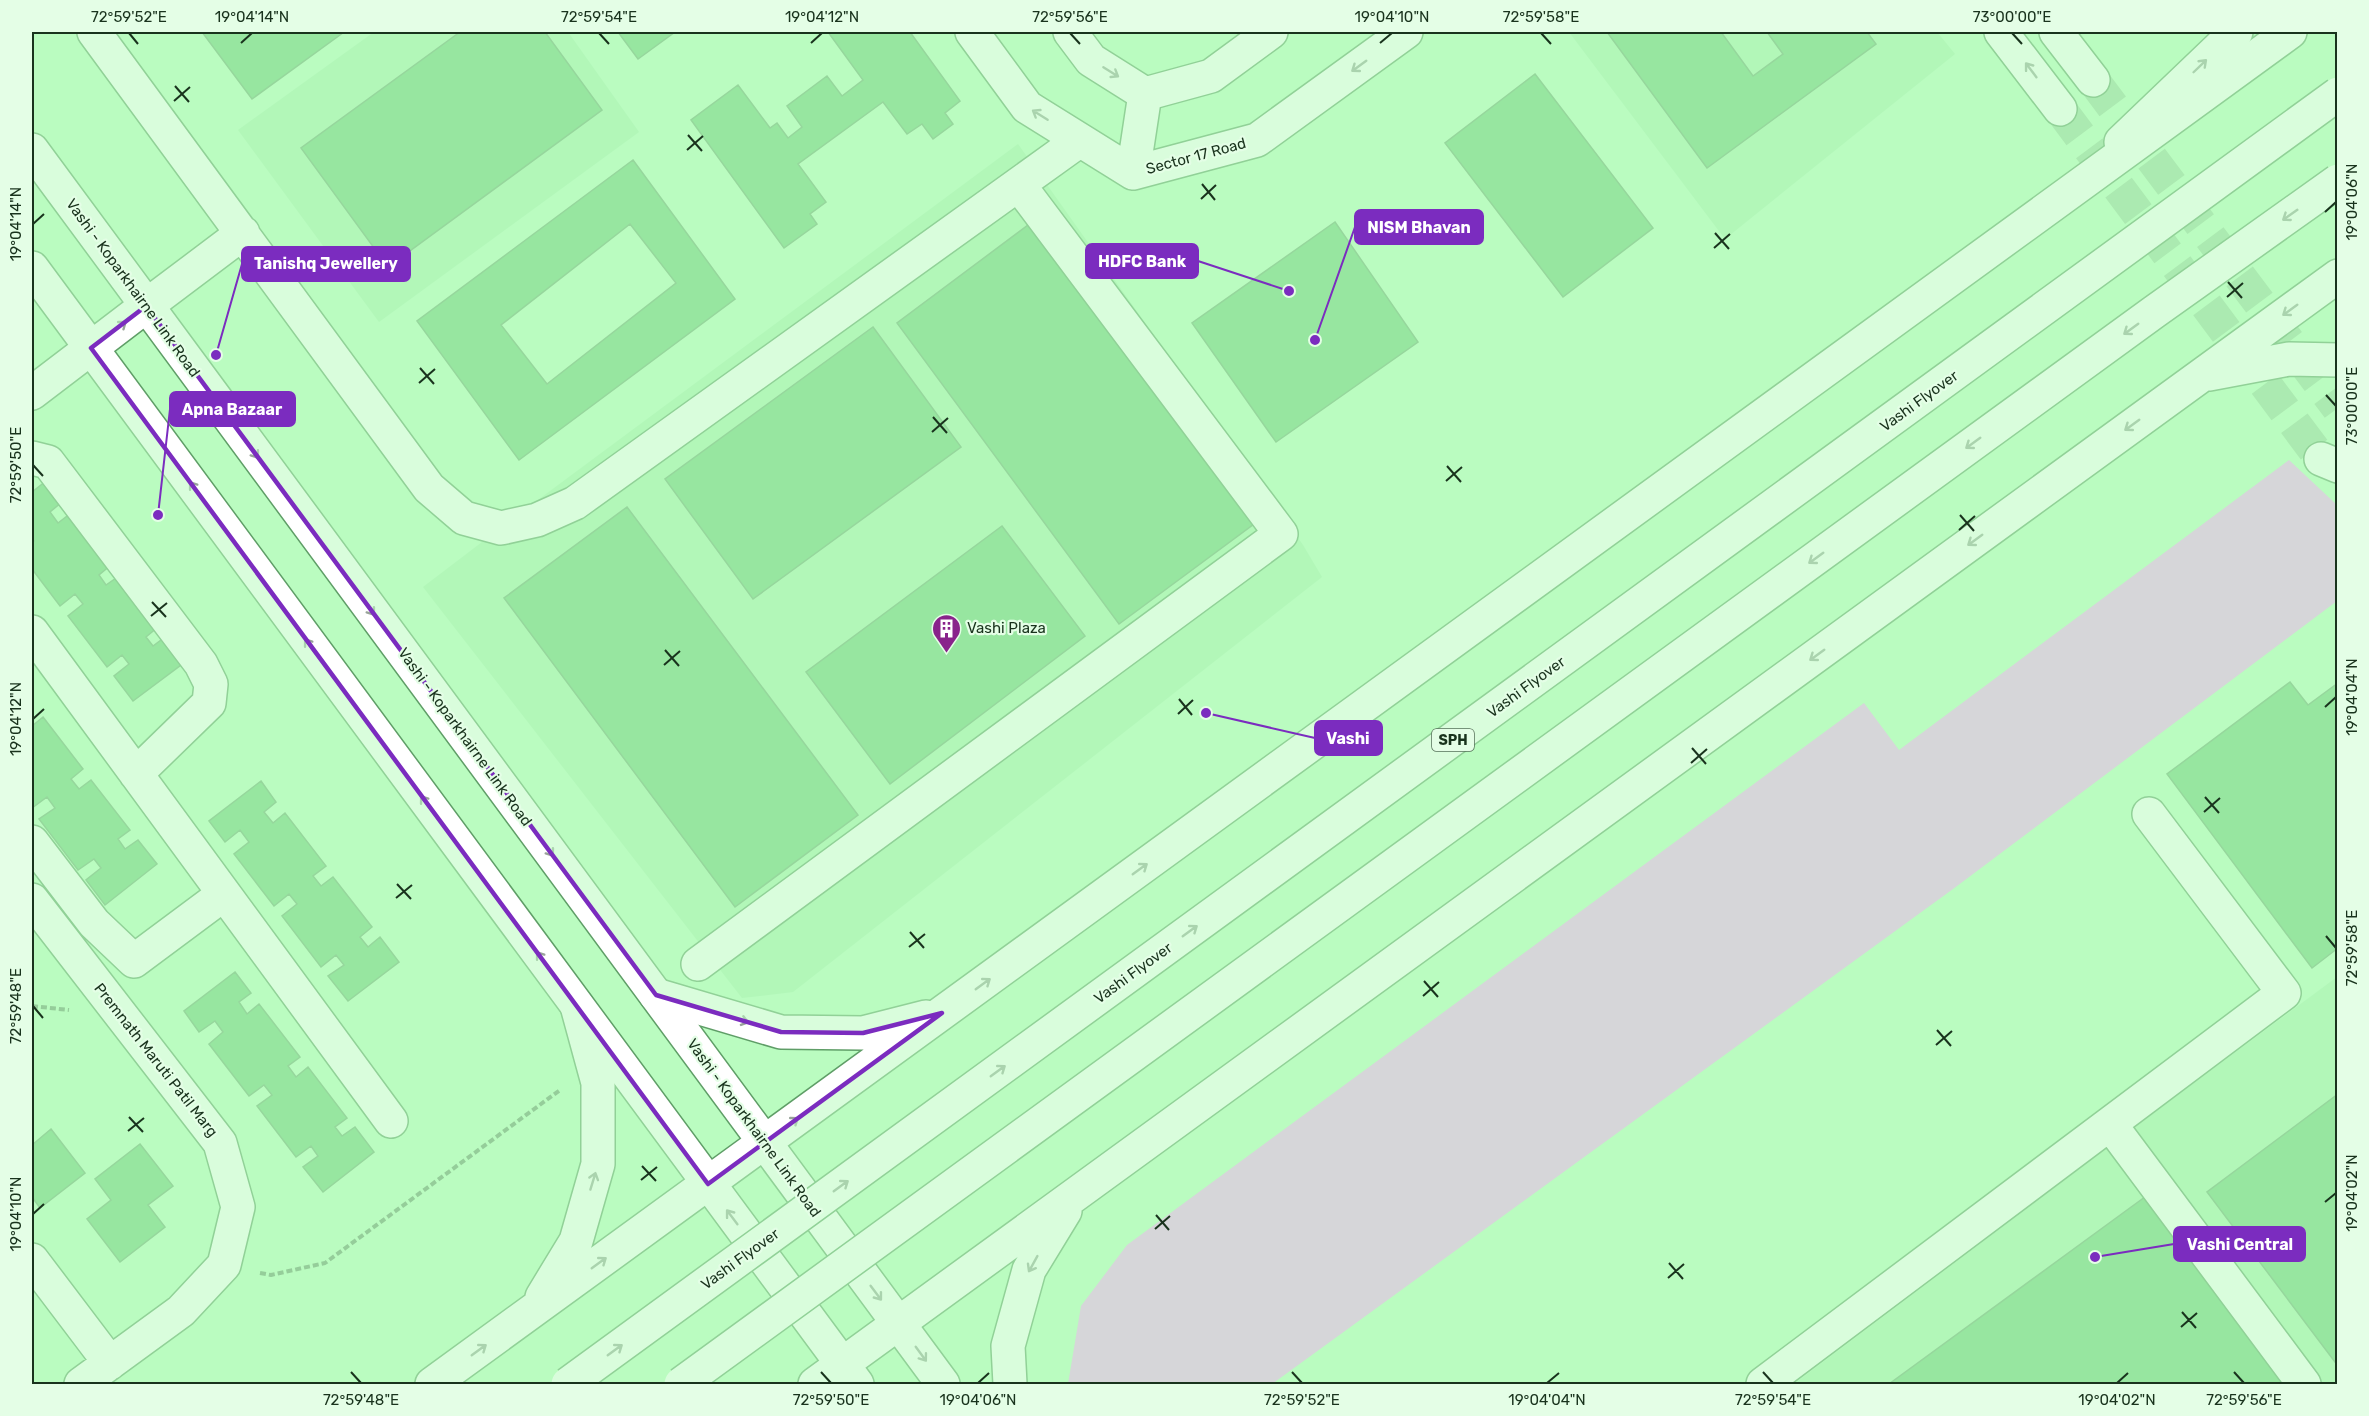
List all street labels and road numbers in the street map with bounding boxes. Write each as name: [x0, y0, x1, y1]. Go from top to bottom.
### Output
street label: Sector 17 Road: [1144, 134, 1248, 178]
street label: Vashi - Koparkhairne Link Road: [62, 195, 204, 381]
street label: Vashi Flyover: [1876, 366, 1962, 435]
street label: Vashi - Koparkhairne Link Road: [394, 644, 536, 830]
street label: Vashi Flyover: [1483, 652, 1569, 721]
road number: SPH: [1432, 729, 1474, 751]
street label: Vashi Flyover: [1090, 938, 1176, 1007]
street label: Premnath Maruti Patil Marg: [90, 980, 222, 1140]
street label: Vashi - Koparkhairne Link Road: [683, 1035, 825, 1221]
street label: Vashi Flyover: [697, 1224, 783, 1293]

